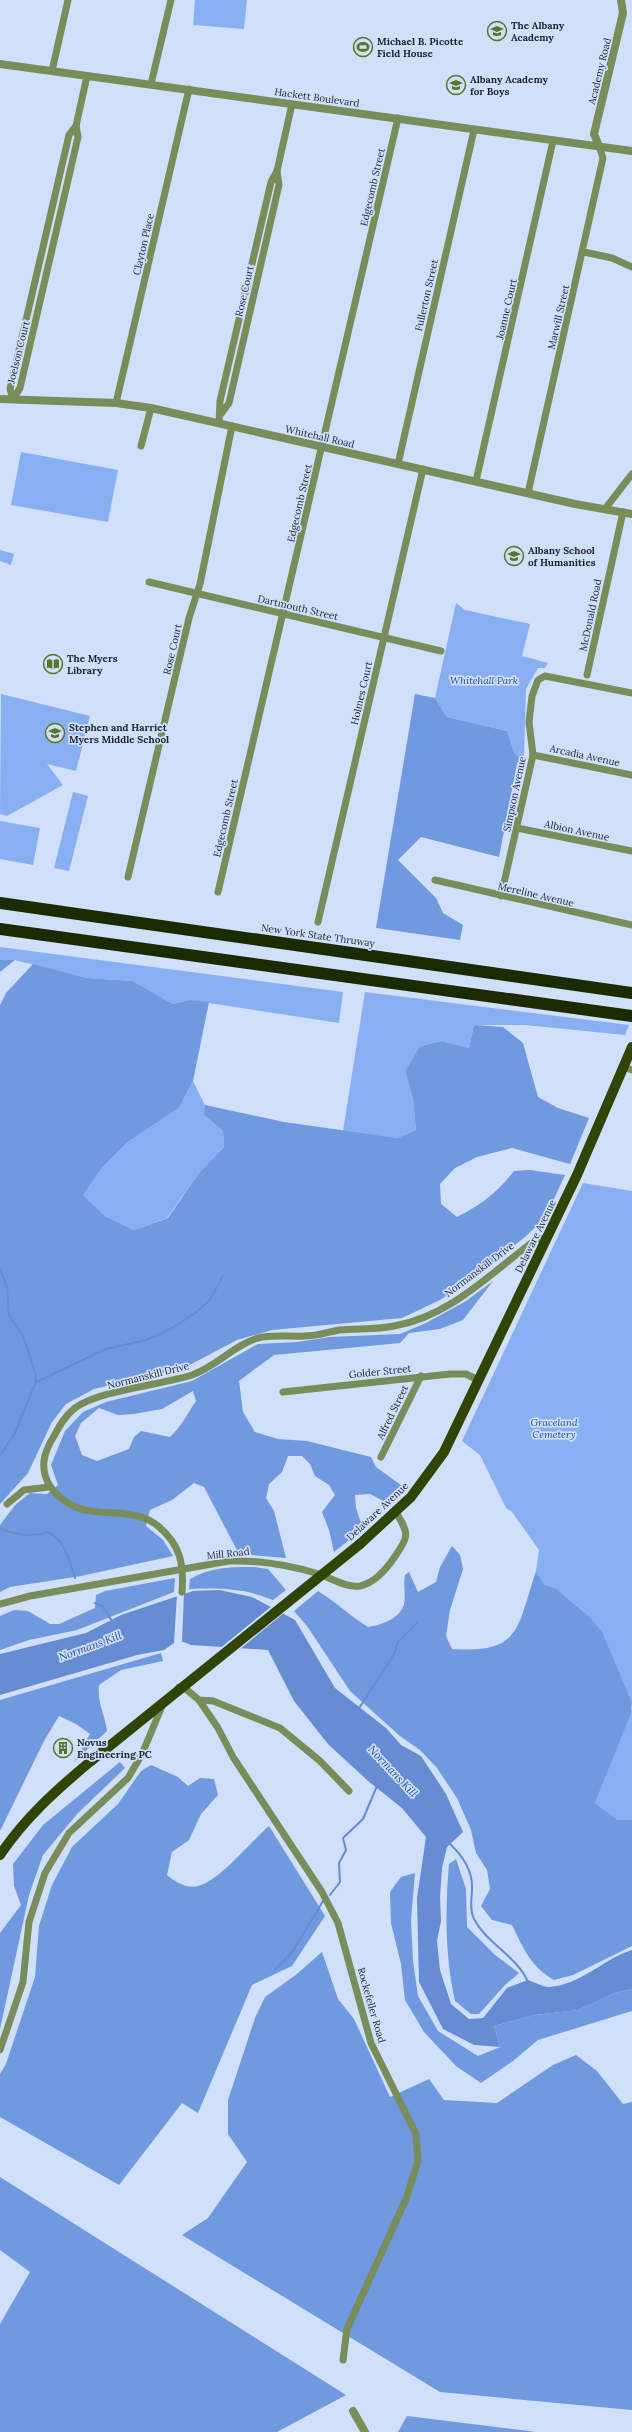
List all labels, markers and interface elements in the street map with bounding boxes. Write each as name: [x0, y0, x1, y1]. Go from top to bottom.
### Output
place label: The Albany Academy: [511, 19, 565, 44]
school or university icon: The Albany Academy: [486, 20, 508, 42]
place label: Michael B. Picotte Field House: [377, 35, 464, 60]
sports icon: Michael B. Picotte Field House: [352, 36, 374, 58]
street label: Academy Road: [585, 36, 614, 107]
place label: Albany Academy for Boys: [470, 73, 548, 98]
school or university icon: Albany Academy for Boys: [445, 74, 467, 96]
street label: Hackett Boulevard: [274, 85, 360, 110]
street label: Edgecomb Street: [357, 147, 388, 228]
street label: Clayton Place: [130, 211, 157, 276]
street label: Fullerton Street: [412, 258, 441, 332]
street label: Rose Court: [232, 264, 257, 318]
street label: Joanne Court: [493, 277, 520, 342]
street label: Marwill Street: [545, 283, 572, 351]
street label: Joelson Court: [4, 319, 33, 386]
street label: Whitehall Road: [284, 422, 356, 451]
street label: Edgecomb Street: [284, 463, 315, 544]
place label: Albany School of Humanities: [528, 544, 596, 569]
school or university icon: Albany School of Humanities: [503, 545, 525, 567]
street label: McDonald Road: [577, 578, 604, 652]
street label: Dartmouth Street: [256, 592, 340, 623]
street label: Rose Court: [160, 622, 185, 676]
place label: The Myers Library: [67, 652, 118, 677]
library icon: The Myers Library: [42, 653, 64, 675]
street label: Holmes Court: [348, 660, 375, 726]
park label: Whitehall Park: [450, 674, 518, 687]
place label: Stephen and Harriet Myers Middle School: [69, 721, 169, 746]
school or university icon: Stephen and Harriet Myers Middle School: [44, 722, 66, 744]
street label: Arcadia Avenue: [548, 741, 622, 769]
street label: Simpson Avenue: [500, 755, 529, 833]
street label: Edgecomb Street: [210, 778, 241, 859]
street label: Albion Avenue: [542, 817, 611, 844]
street label: Mereline Avenue: [497, 879, 576, 910]
street label: New York State Thruway: [260, 921, 376, 950]
street label: Delaware Avenue: [512, 1197, 559, 1275]
street label: Normanskill Drive: [442, 1239, 517, 1300]
street label: Normanskill Drive: [106, 1359, 191, 1392]
street label: Golder Street: [348, 1362, 412, 1381]
street label: Alfred Street: [373, 1383, 411, 1442]
park label: Graceland Cemetery: [531, 1416, 578, 1441]
street label: Delaware Avenue: [344, 1479, 411, 1543]
street label: Mill Road: [206, 1545, 250, 1562]
water label: Normans Kill: [57, 1628, 123, 1664]
place label: Novus Engineering PC: [77, 1736, 152, 1761]
building icon: Novus Engineering PC: [52, 1737, 74, 1759]
water label: Normans Kill: [365, 1742, 421, 1800]
street label: Rockefeller Road: [355, 1966, 389, 2044]

